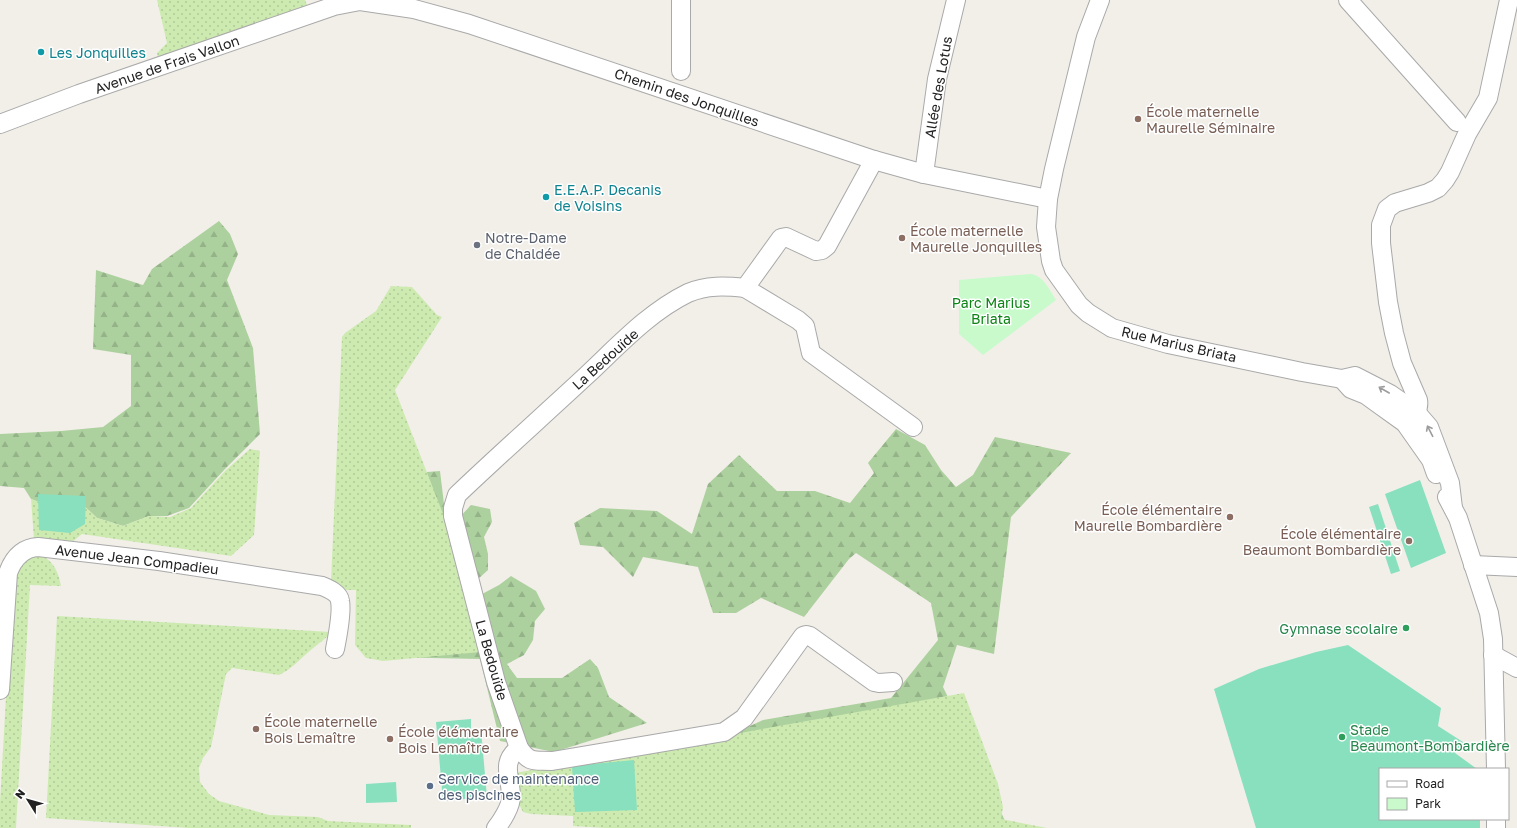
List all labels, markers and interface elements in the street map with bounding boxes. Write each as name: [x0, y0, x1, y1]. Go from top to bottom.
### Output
street label: Avenue de Frais Vallon: [93, 31, 241, 97]
street label: Allée des Lotus: [921, 35, 955, 139]
place label: Les Jonquilles: [49, 44, 146, 61]
marker: Les Jonquilles: [36, 47, 46, 57]
street label: Chemin des Jonquilles: [612, 64, 762, 130]
place label: École maternelle Maurelle Séminaire: [1146, 103, 1275, 136]
marker: École maternelle Maurelle Séminaire: [1133, 114, 1143, 124]
place label: E.E.A.P. Decanis de Voisins: [554, 181, 662, 214]
marker: E.E.A.P. Decanis de Voisins: [541, 192, 551, 202]
place label: École maternelle Maurelle Jonquilles: [910, 222, 1042, 255]
place label: Notre-Dame de Chaldée: [485, 229, 567, 262]
marker: École maternelle Maurelle Jonquilles: [897, 233, 907, 243]
marker: Notre-Dame de Chaldée: [472, 240, 482, 250]
park label: Parc Marius Briata: [952, 294, 1030, 327]
street label: Rue Marius Briata: [1120, 322, 1238, 366]
street label: La Bedouïde: [568, 325, 642, 393]
one-way arrow: [1378, 386, 1390, 394]
one-way arrow: [1426, 425, 1433, 437]
place label: École élémentaire Maurelle Bombardière: [1074, 501, 1222, 534]
marker: École élémentaire Maurelle Bombardière: [1225, 512, 1235, 522]
place label: École élémentaire Beaumont Bombardière: [1243, 525, 1401, 558]
marker: École élémentaire Beaumont Bombardière: [1404, 536, 1414, 546]
street label: Avenue Jean Compadieu: [54, 541, 220, 577]
street label: La Bedouïde: [472, 618, 512, 702]
place label: Gymnase scolaire: [1279, 620, 1398, 637]
marker: Gymnase scolaire: [1401, 623, 1411, 633]
place label: École maternelle Bois Lemaître: [264, 713, 377, 746]
place label: Stade Beaumont-Bombardière: [1350, 721, 1510, 754]
place label: École élémentaire Bois Lemaître: [398, 723, 519, 756]
marker: École maternelle Bois Lemaître: [251, 724, 261, 734]
marker: Stade Beaumont-Bombardière: [1337, 732, 1347, 742]
marker: École élémentaire Bois Lemaître: [385, 734, 395, 744]
legend: [1379, 768, 1509, 820]
place label: Service de maintenance des piscines: [438, 770, 599, 803]
text: Road: [1415, 776, 1444, 791]
north arrow: [8, 780, 48, 820]
marker: Service de maintenance des piscines: [425, 781, 435, 791]
text: N: [12, 786, 27, 801]
text: Park: [1415, 796, 1441, 811]

